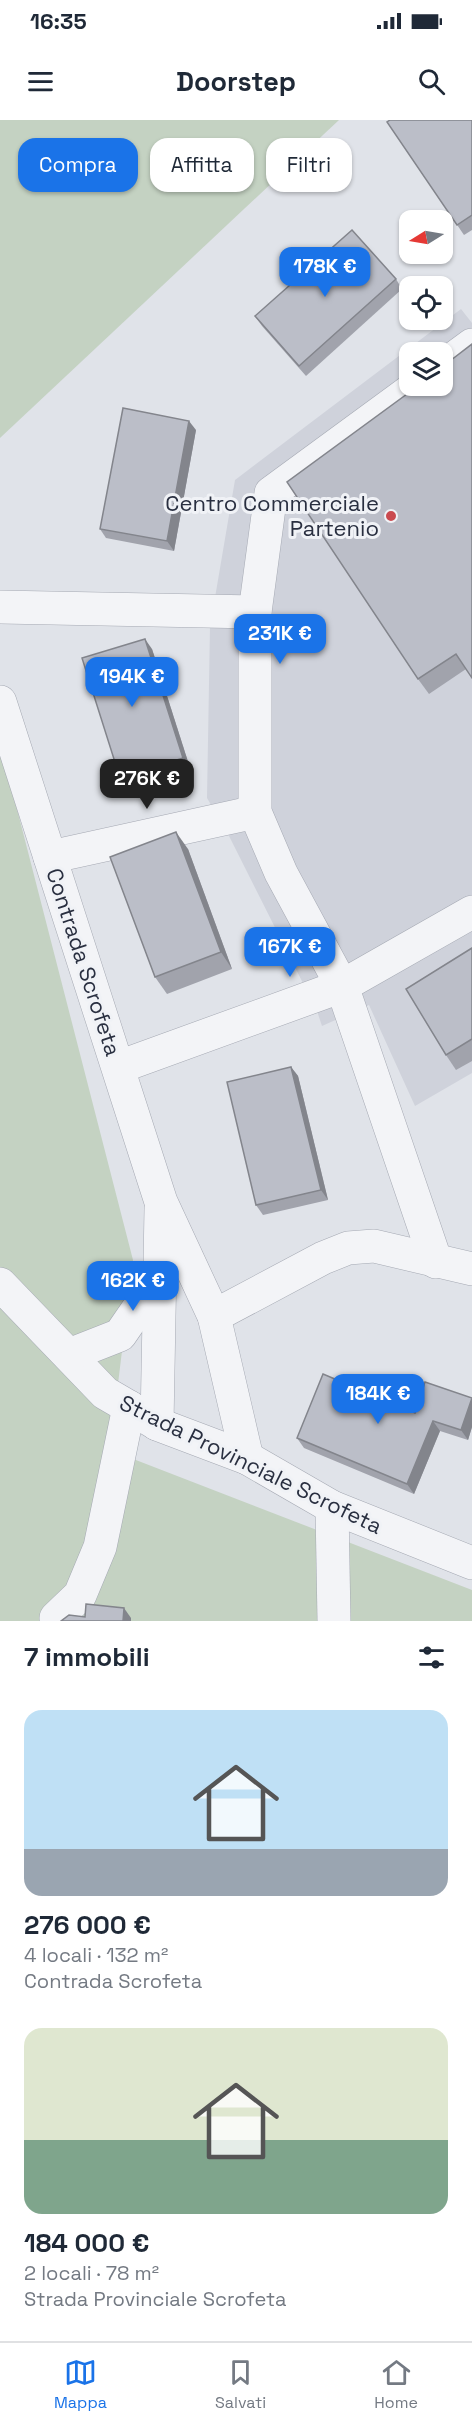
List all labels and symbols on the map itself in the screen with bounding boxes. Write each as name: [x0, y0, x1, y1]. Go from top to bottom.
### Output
north arrow: [399, 210, 453, 264]
pin: 178K €: [276, 247, 374, 298]
place label: Centro Commerciale Partenio: [165, 489, 379, 542]
marker: Centro Commerciale Partenio: [384, 509, 398, 523]
pin: 231K €: [231, 614, 329, 665]
pin: 194K €: [83, 657, 181, 708]
pin: 276K €: [98, 759, 196, 810]
street label: Contrada Scrofeta: [40, 864, 128, 1060]
pin: 167K €: [241, 927, 339, 978]
pin: 162K €: [84, 1261, 182, 1312]
pin: 184K €: [329, 1374, 427, 1425]
street label: Strada Provinciale Scrofeta: [115, 1388, 387, 1540]

